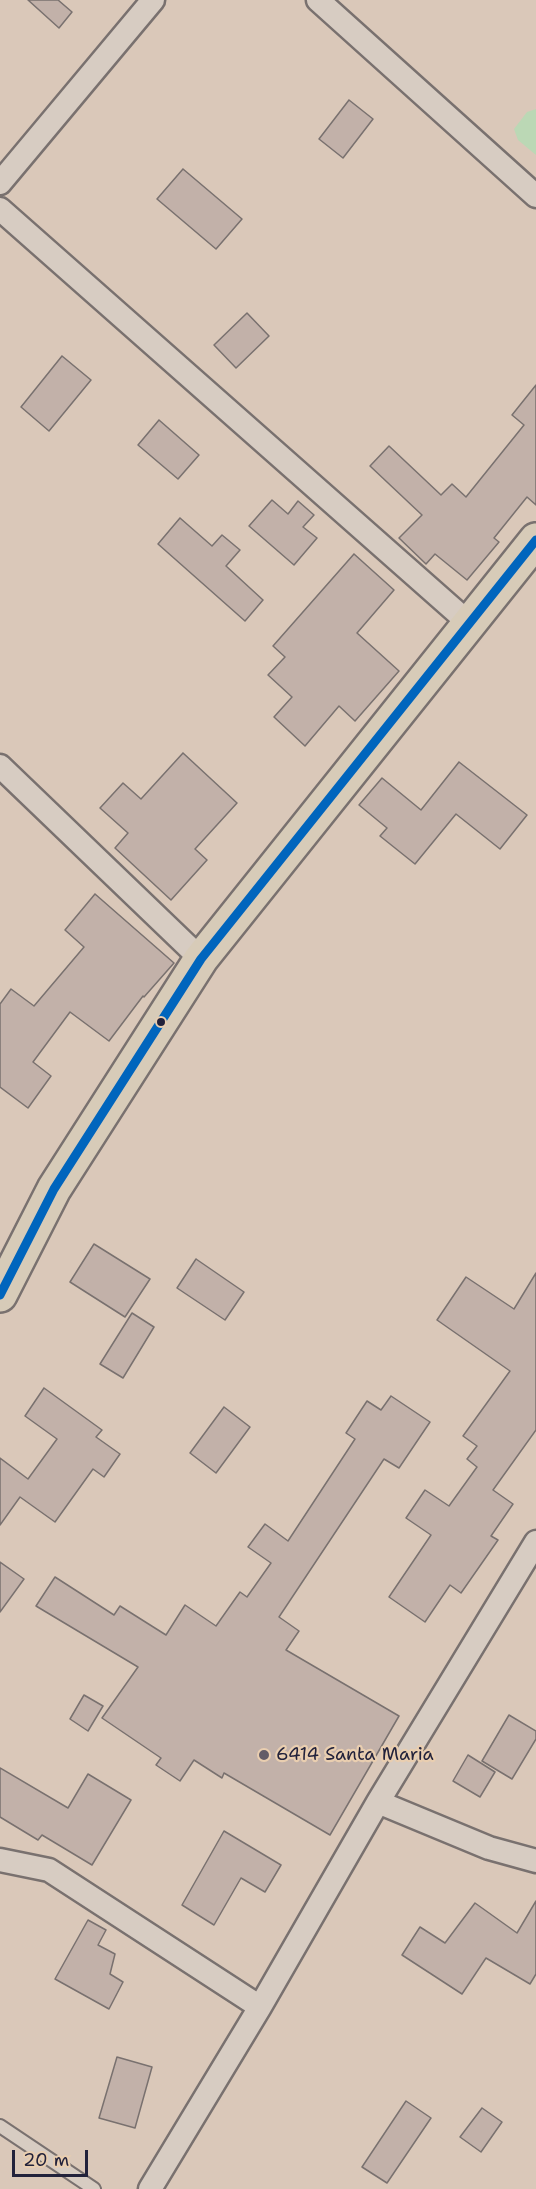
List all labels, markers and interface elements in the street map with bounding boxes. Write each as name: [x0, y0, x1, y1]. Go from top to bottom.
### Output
unlabelled marker: [155, 1016, 167, 1028]
place label: 6414 Santa Maria: [276, 1744, 434, 1766]
marker: 6414 Santa Maria: [257, 1748, 271, 1762]
scale bar: [15, 2138, 92, 2176]
text: 20 m: [23, 2148, 69, 2172]

